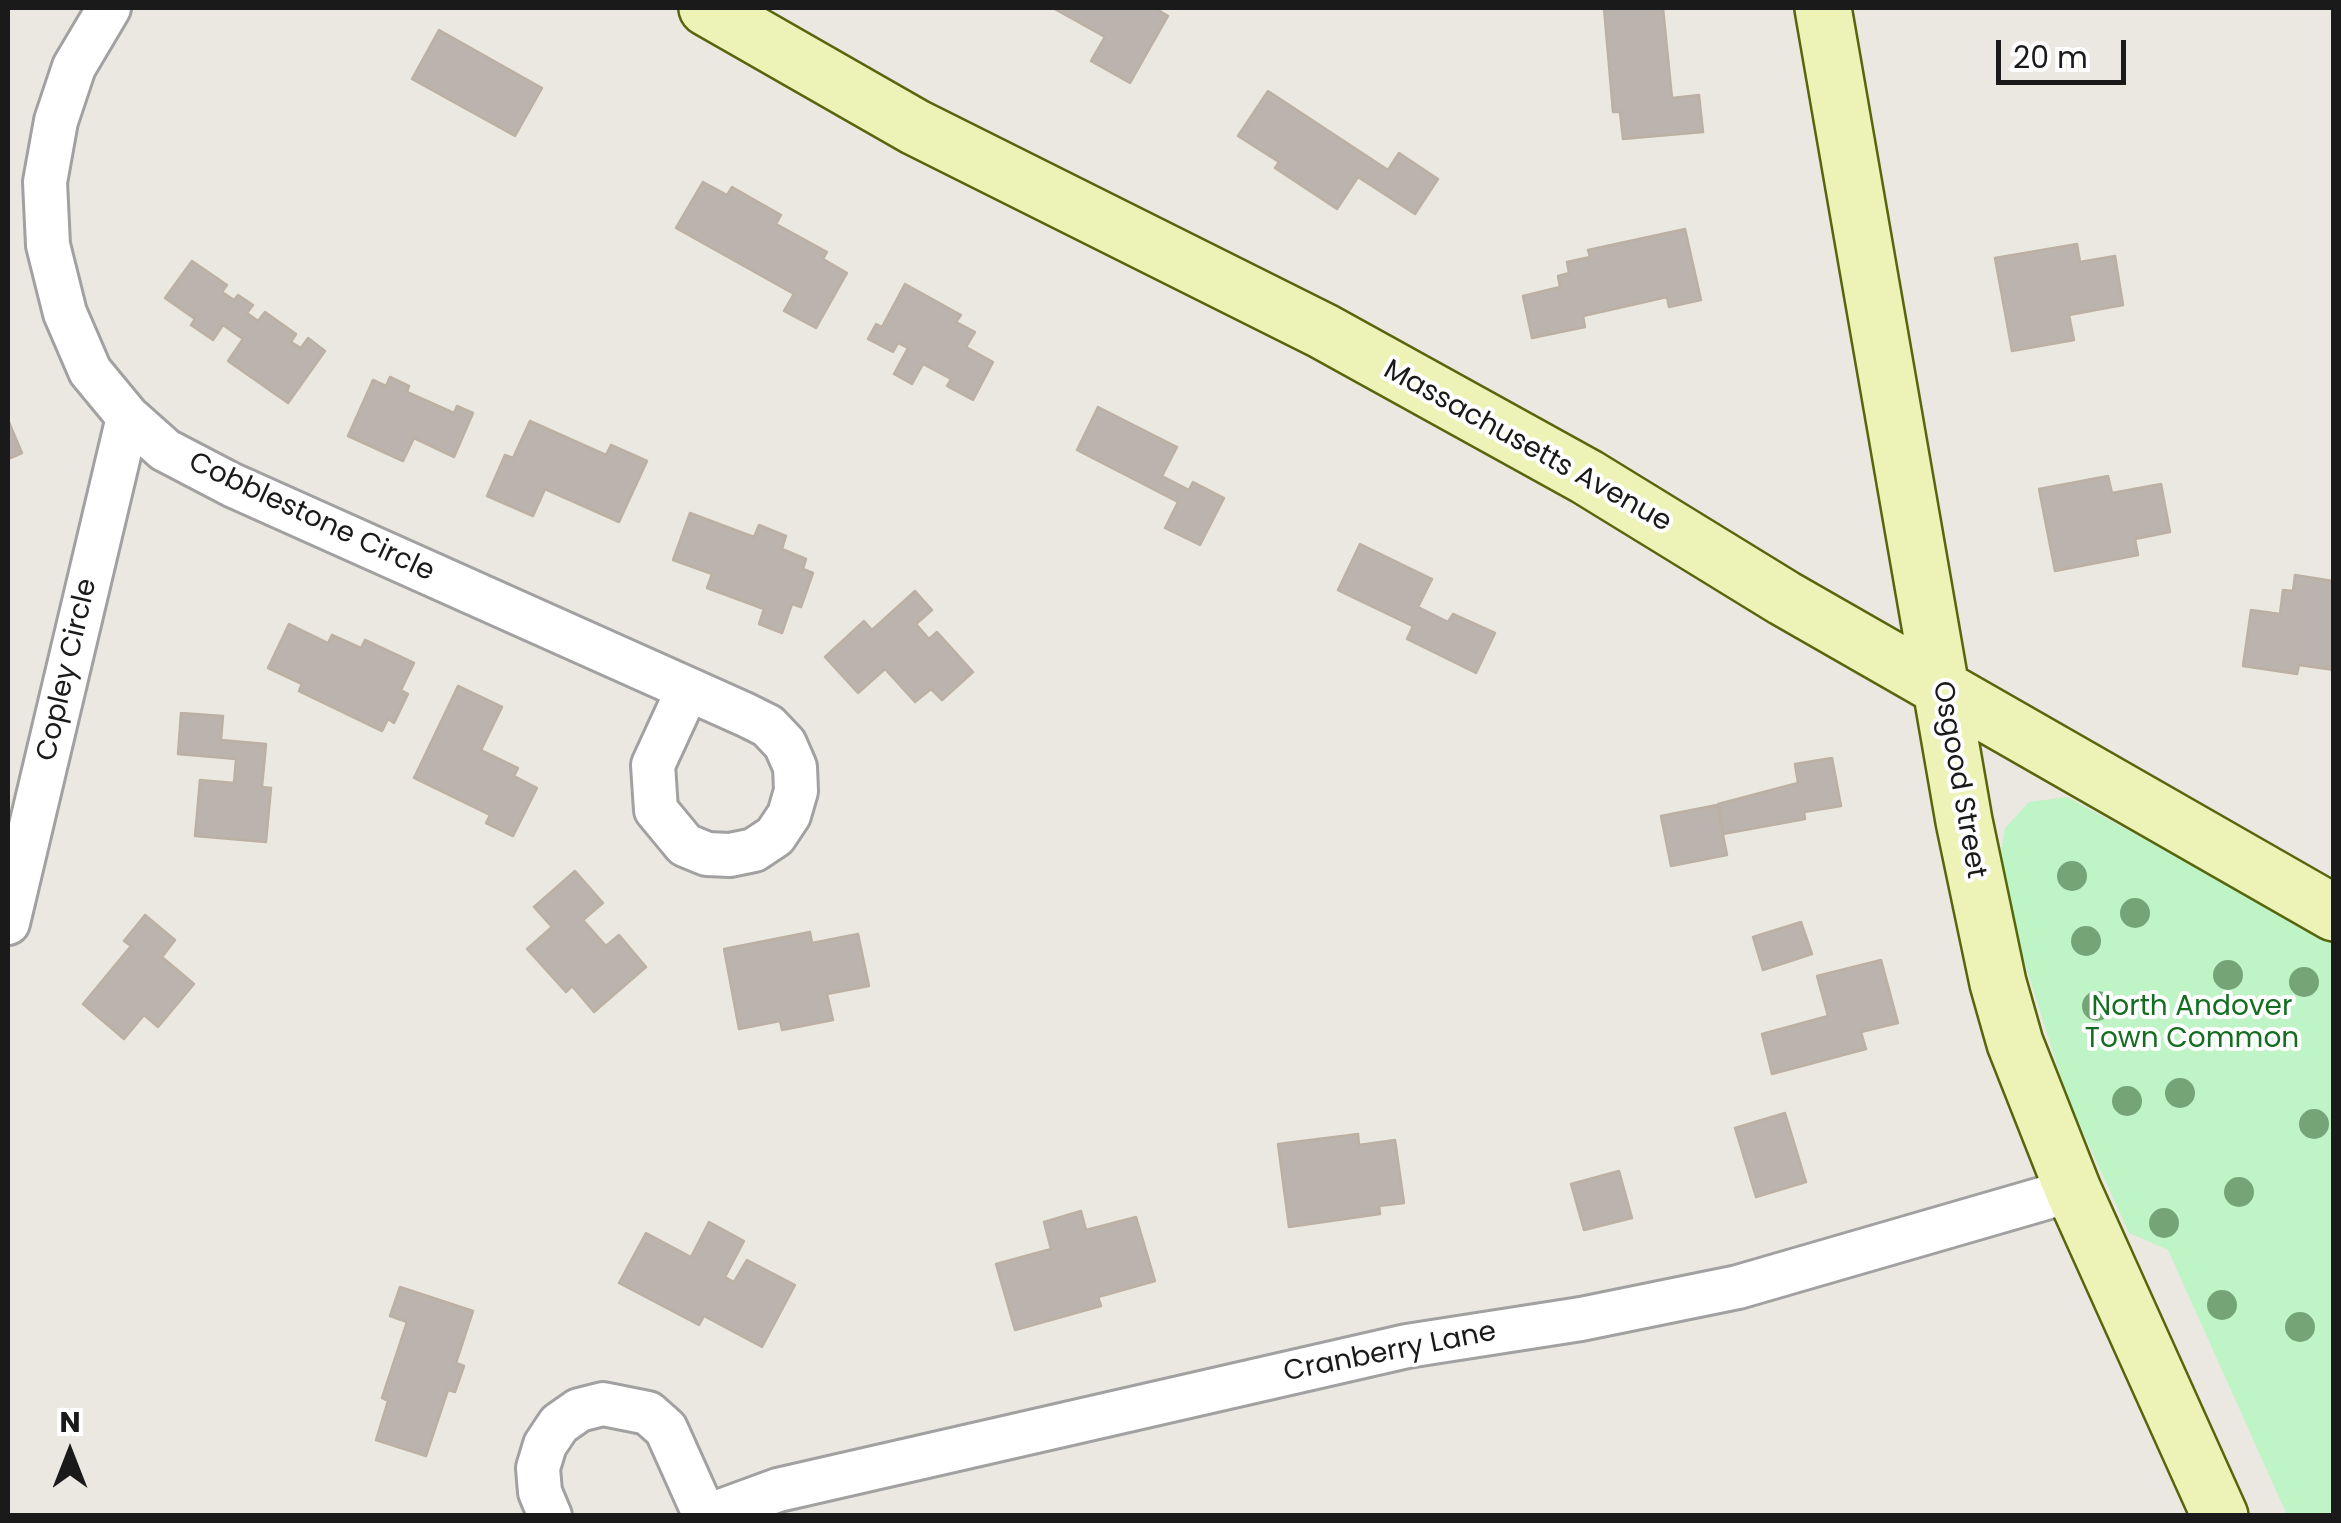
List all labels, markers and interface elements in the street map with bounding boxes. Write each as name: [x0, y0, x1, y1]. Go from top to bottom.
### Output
scale bar: [2001, 20, 2131, 82]
text: 20 m: [2013, 36, 2088, 79]
street label: Massachusetts Avenue: [1377, 354, 1677, 540]
street label: Cobblestone Circle: [183, 446, 439, 590]
street label: Copley Circle: [31, 576, 105, 764]
street label: Osgood Street: [1924, 679, 1992, 881]
park label: North Andover Town Common: [2085, 991, 2299, 1057]
street label: Cranberry Lane: [1281, 1316, 1499, 1390]
north arrow: [20, 1403, 120, 1503]
text: N: [59, 1403, 81, 1442]

